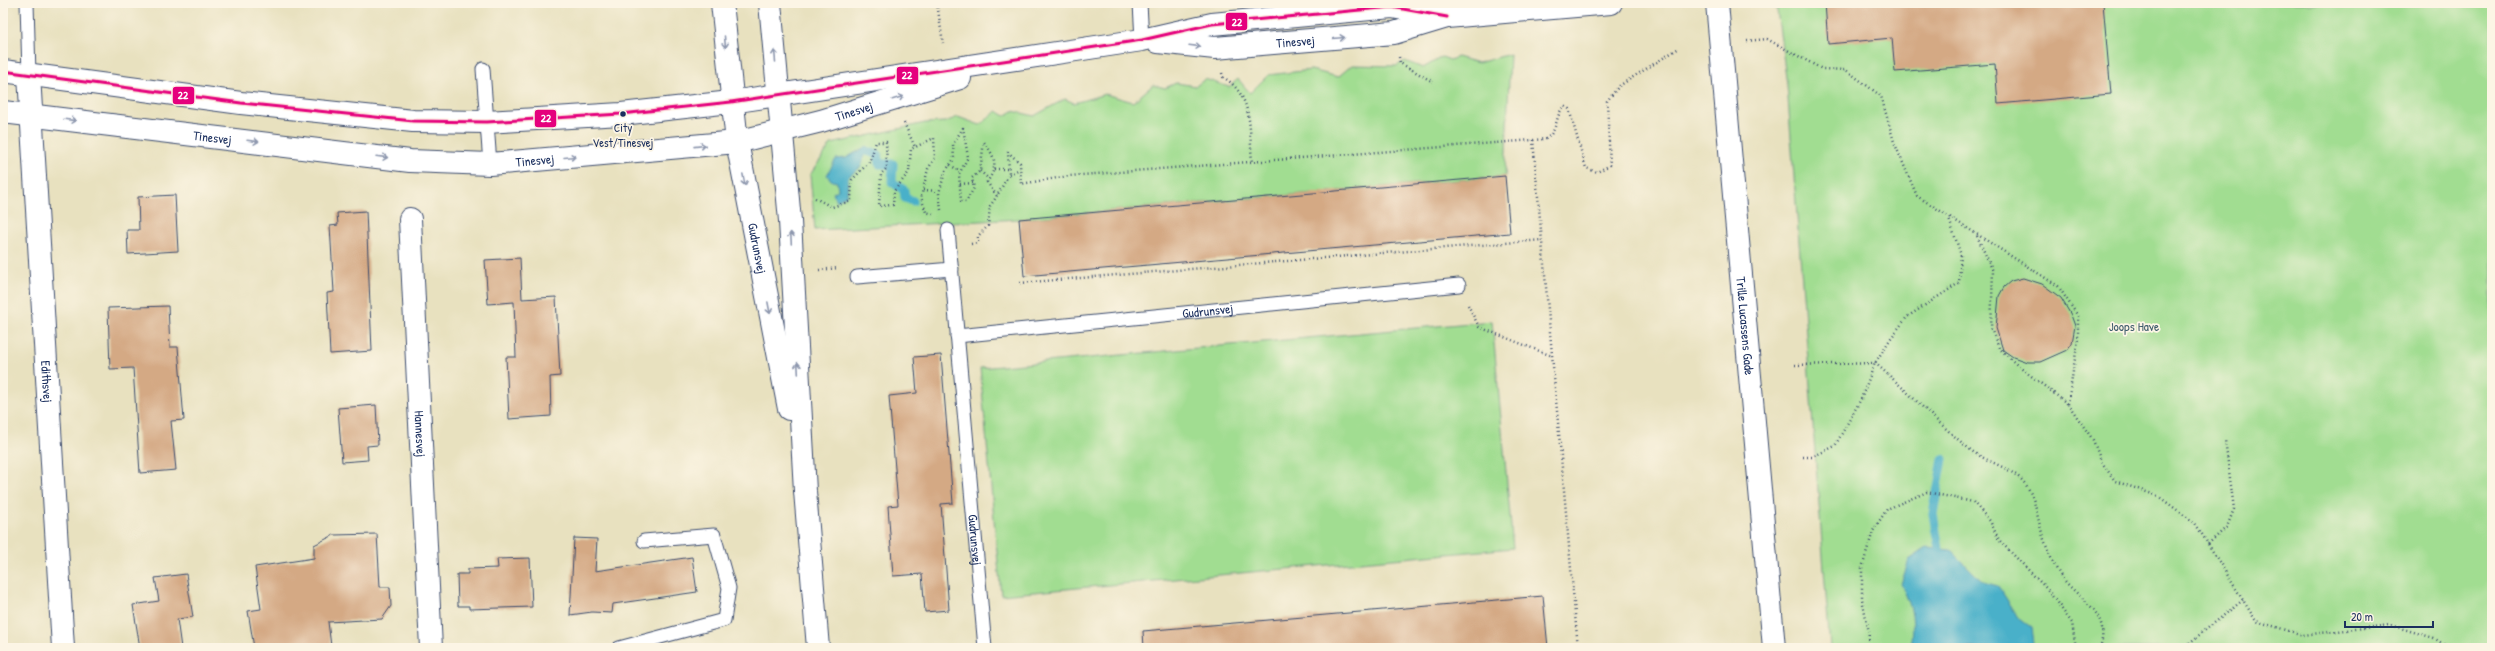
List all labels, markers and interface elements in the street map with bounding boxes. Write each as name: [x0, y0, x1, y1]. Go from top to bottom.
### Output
line badge: 22: [1225, 12, 1248, 31]
text: 22: [1232, 15, 1243, 29]
street label: Tinesvej: [1275, 31, 1315, 52]
one-way arrow: [722, 35, 729, 48]
one-way arrow: [1332, 35, 1345, 42]
one-way arrow: [1188, 42, 1201, 50]
one-way arrow: [771, 50, 779, 63]
line badge: 22: [896, 66, 919, 85]
text: 22: [902, 68, 913, 82]
line badge: 22: [172, 86, 195, 105]
text: 22: [178, 88, 189, 102]
one-way arrow: [892, 93, 904, 101]
street label: Tinesvej: [833, 97, 875, 125]
line badge: 22: [534, 109, 557, 128]
marker: City Vest/Tinesvej: [618, 109, 628, 119]
text: 22: [541, 111, 552, 125]
one-way arrow: [63, 116, 76, 123]
place label: City Vest/Tinesvej: [593, 119, 654, 151]
street label: Tinesvej: [192, 126, 233, 148]
one-way arrow: [246, 137, 259, 145]
one-way arrow: [693, 142, 706, 149]
street label: Tinesvej: [515, 149, 555, 171]
one-way arrow: [375, 154, 388, 161]
one-way arrow: [563, 154, 576, 161]
one-way arrow: [741, 173, 749, 186]
street label: Gudrunsvej: [744, 221, 771, 275]
one-way arrow: [787, 232, 795, 245]
street label: Trille Lucassens Gade: [1732, 276, 1759, 376]
street label: Gudrunsvej: [1181, 299, 1234, 322]
one-way arrow: [766, 301, 774, 314]
park label: Joops Have: [2109, 317, 2159, 335]
street label: Edithsvej: [37, 360, 57, 403]
one-way arrow: [795, 362, 802, 375]
street label: Hannesvej: [410, 410, 431, 457]
street label: Gudrunsvej: [964, 514, 987, 566]
scale bar: [2345, 603, 2433, 629]
text: 20 m: [2351, 608, 2373, 625]

